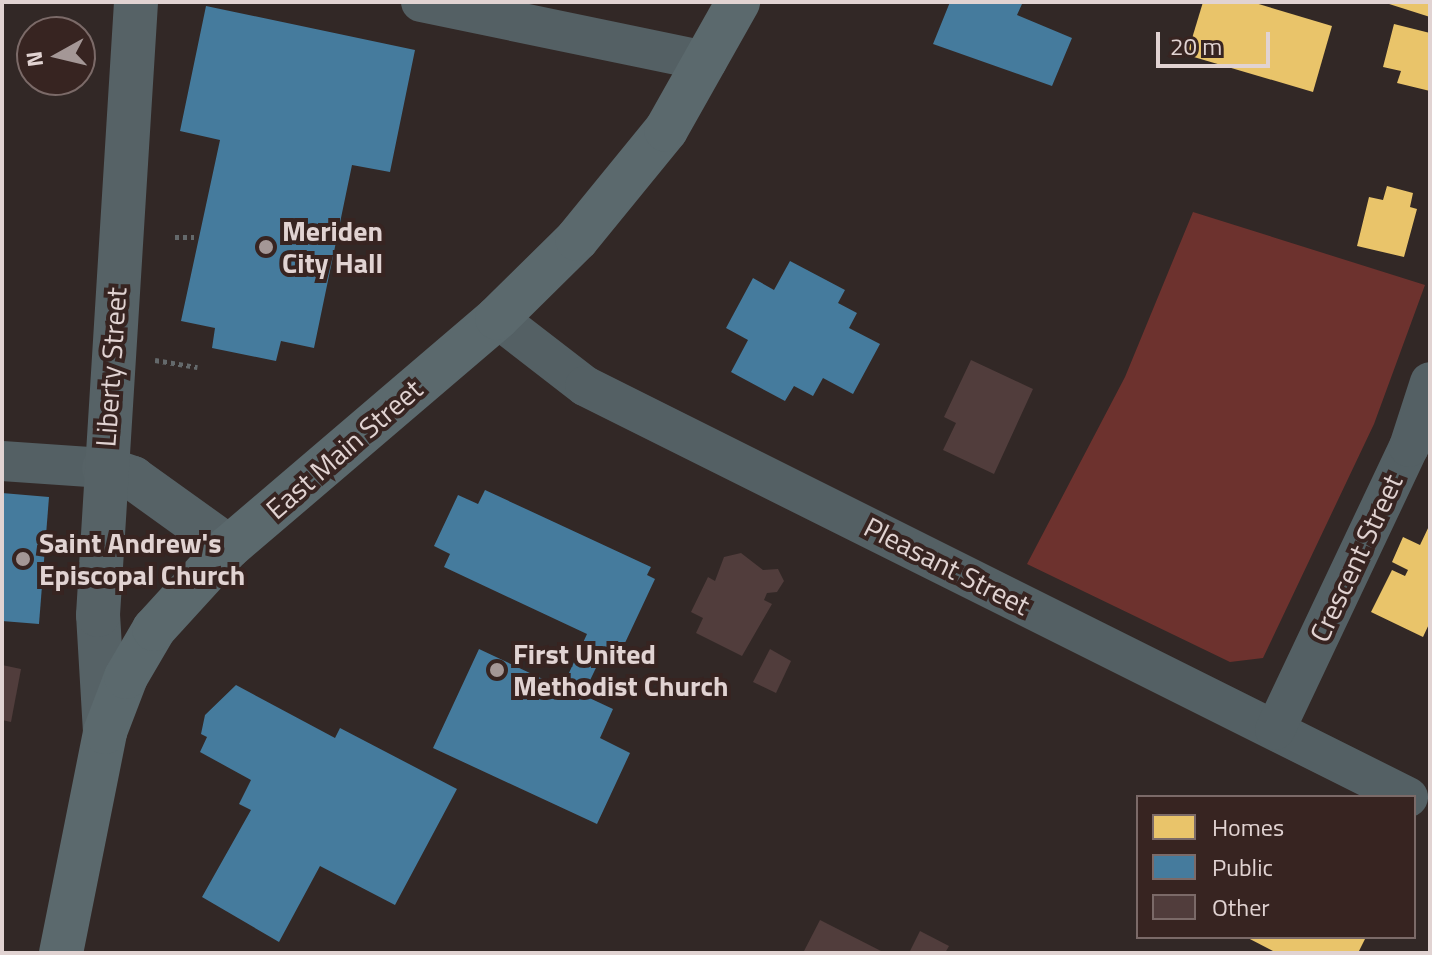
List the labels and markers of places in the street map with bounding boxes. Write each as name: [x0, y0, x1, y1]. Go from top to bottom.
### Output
place label: Meriden City Hall: [282, 214, 383, 280]
marker: Meriden City Hall: [257, 238, 275, 256]
place label: Saint Andrew's Episcopal Church: [39, 526, 245, 592]
marker: Saint Andrew's Episcopal Church: [14, 550, 32, 568]
place label: First United Methodist Church: [513, 637, 728, 703]
marker: First United Methodist Church: [488, 661, 506, 679]

